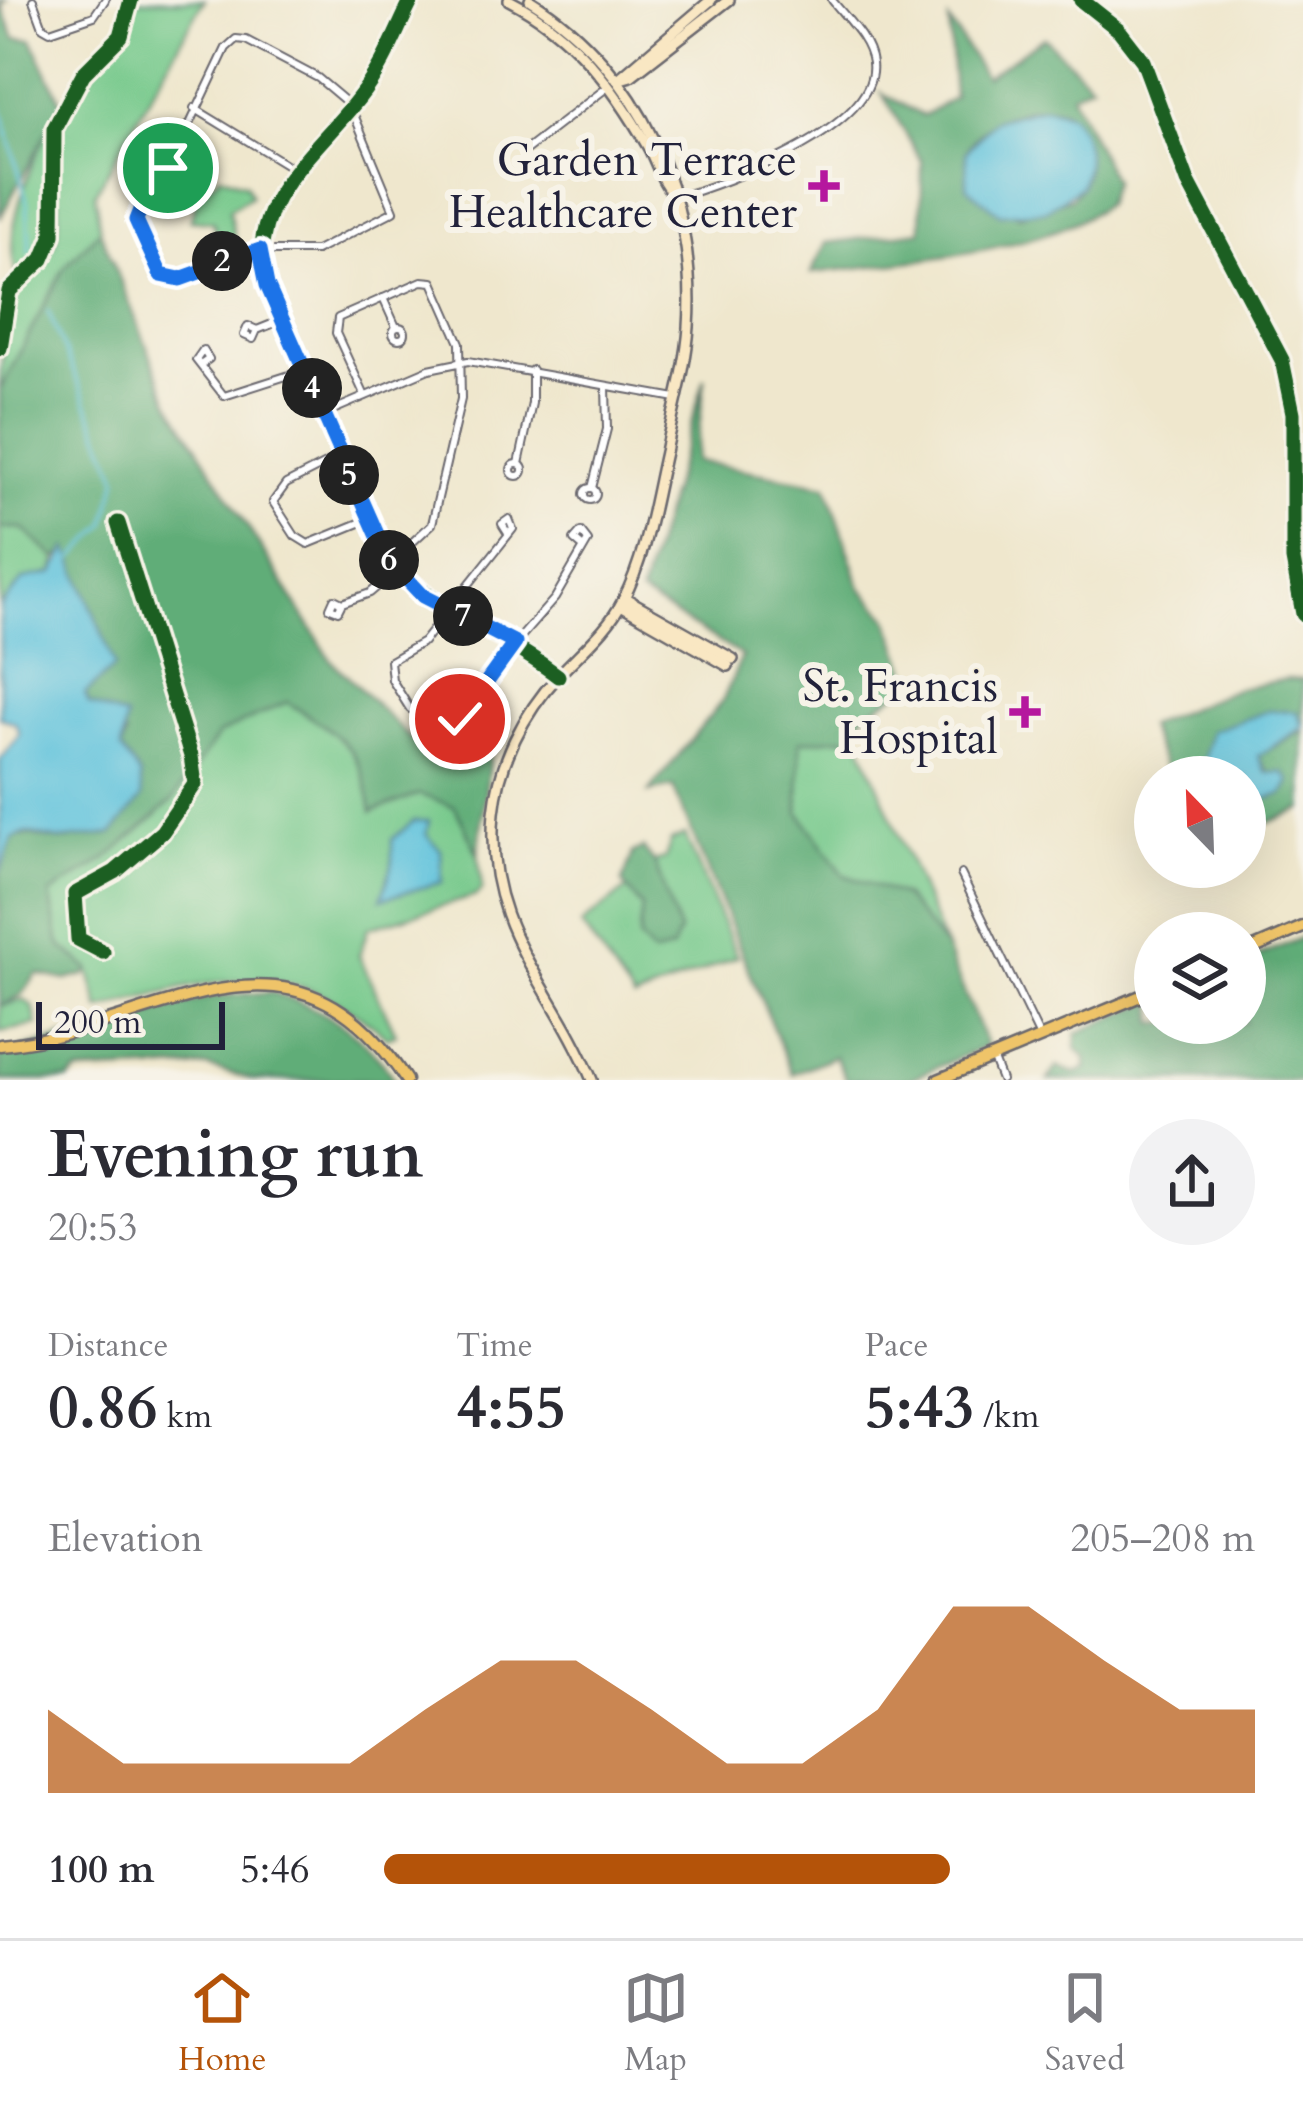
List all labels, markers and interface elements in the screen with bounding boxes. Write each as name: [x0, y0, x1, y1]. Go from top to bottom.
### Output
pin: [117, 117, 219, 219]
place label: Garden Terrace Healthcare Center: [449, 130, 798, 243]
icon: arrive: [135, 135, 201, 201]
marker: Garden Terrace Healthcare Center: [808, 170, 840, 202]
pin: 2: [192, 231, 252, 291]
text: 2: [214, 238, 230, 283]
pin: 4: [282, 358, 342, 418]
text: 4: [304, 365, 320, 410]
pin: 5: [319, 445, 379, 505]
text: 5: [341, 452, 357, 497]
pin: 6: [359, 530, 419, 590]
text: 6: [381, 537, 397, 582]
pin: 7: [433, 586, 493, 646]
text: 7: [455, 593, 471, 638]
place label: St. Francis Hospital: [802, 656, 998, 769]
pin: [409, 668, 511, 770]
icon: check: [427, 686, 493, 752]
marker: St. Francis Hospital: [1009, 696, 1041, 728]
north arrow: [1134, 756, 1266, 888]
map controls: [1134, 756, 1266, 1044]
button: layers: [1134, 912, 1266, 1044]
scale bar: [36, 996, 225, 1049]
text: 200 m: [54, 1000, 141, 1045]
text: Evening run: [48, 1111, 423, 1200]
button: share: [1129, 1119, 1255, 1245]
text: 20:53: [48, 1201, 138, 1254]
text: Distance: [48, 1323, 169, 1368]
text: Time: [456, 1323, 533, 1368]
text: Pace: [865, 1323, 928, 1368]
text: 0.86: [48, 1368, 158, 1449]
text: 4:55: [456, 1368, 566, 1449]
text: 5:43: [865, 1368, 974, 1449]
text: km: [158, 1394, 212, 1439]
text: /km: [974, 1394, 1039, 1439]
text: Elevation: [48, 1512, 203, 1565]
text: 205–208 m: [1070, 1512, 1255, 1565]
text: 100 m: [48, 1843, 154, 1896]
text: 5:46: [240, 1843, 310, 1896]
tab: Home: [178, 1965, 266, 2082]
tab: Map: [623, 1965, 689, 2082]
tab: Saved: [1045, 1965, 1125, 2082]

